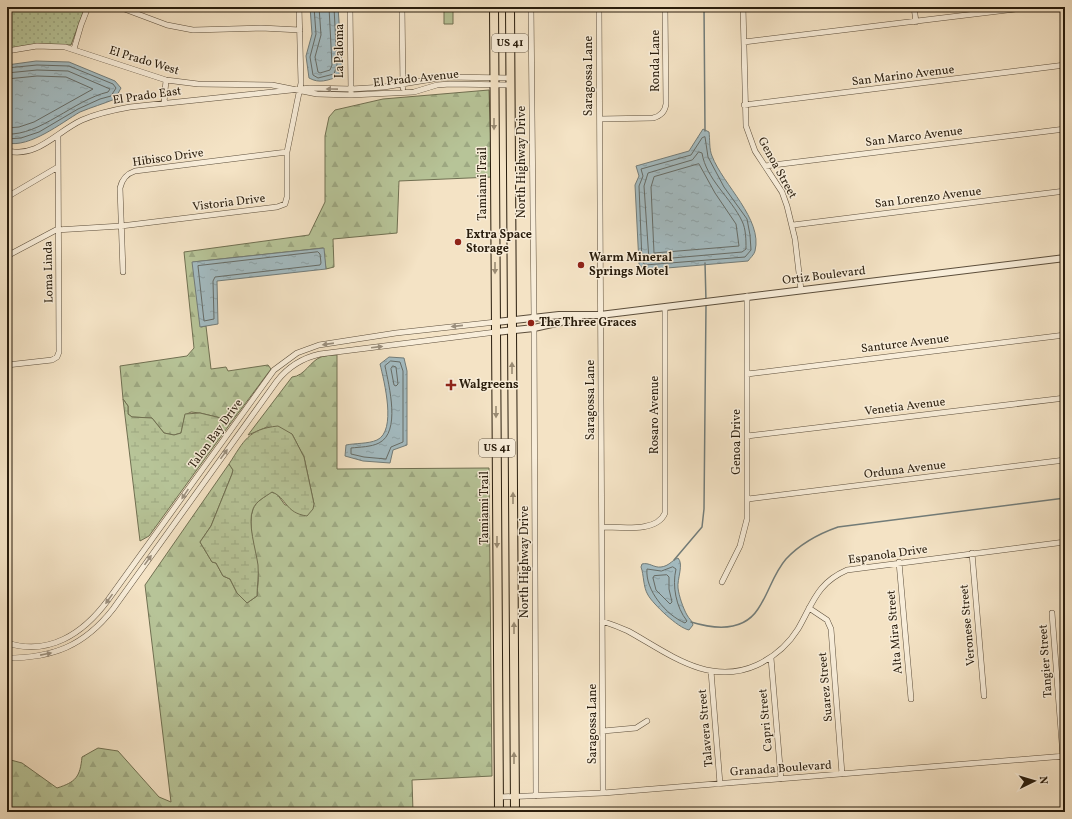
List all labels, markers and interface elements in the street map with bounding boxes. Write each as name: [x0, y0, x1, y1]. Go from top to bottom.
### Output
street label: La Paloma: [332, 24, 348, 78]
street label: Ronda Lane: [648, 30, 664, 92]
road number: US 41: [492, 34, 528, 52]
street label: Saragossa Lane: [581, 36, 597, 116]
street label: El Prado West: [107, 43, 181, 79]
street label: San Marino Avenue: [851, 62, 955, 90]
street label: El Prado Avenue: [372, 67, 460, 91]
street label: El Prado East: [112, 83, 182, 109]
one-way arrow: [325, 86, 338, 92]
street label: North Highway Drive: [514, 106, 530, 218]
one-way arrow: [491, 118, 498, 130]
street label: San Marco Avenue: [865, 123, 964, 151]
street label: Genoa Street: [754, 134, 800, 202]
street label: Hibisco Drive: [132, 145, 205, 171]
street label: Tamiami Trail: [475, 147, 491, 221]
street label: San Lorenzo Avenue: [874, 183, 982, 212]
street label: Vistoria Drive: [192, 191, 267, 215]
place label: Extra Space Storage: [466, 227, 532, 257]
marker: Extra Space Storage: [453, 237, 463, 247]
street label: Loma Linda: [40, 241, 58, 303]
place label: Warm Mineral Springs Motel: [589, 250, 672, 280]
marker: Warm Mineral Springs Motel: [576, 260, 586, 270]
one-way arrow: [492, 262, 499, 274]
street label: Ortiz Boulevard: [781, 263, 867, 289]
place label: The Three Graces: [539, 315, 637, 331]
marker: The Three Graces: [526, 318, 536, 328]
one-way arrow: [451, 323, 463, 330]
street label: Santurce Avenue: [860, 331, 950, 357]
one-way arrow: [322, 341, 334, 347]
one-way arrow: [371, 343, 383, 350]
street label: Saragossa Lane: [583, 360, 599, 440]
one-way arrow: [509, 361, 515, 374]
street label: Rosaro Avenue: [647, 375, 663, 454]
place label: Walgreens: [459, 377, 519, 393]
marker: Walgreens: [446, 380, 456, 390]
street label: Venetia Avenue: [864, 394, 947, 420]
street label: Talon Bay Drive: [185, 396, 247, 472]
one-way arrow: [493, 406, 500, 418]
street label: Genoa Drive: [729, 409, 745, 475]
road number: US 41: [479, 439, 515, 457]
one-way arrow: [220, 449, 228, 459]
street label: Orduna Avenue: [863, 457, 947, 483]
street label: Tamiami Trail: [477, 471, 493, 545]
one-way arrow: [181, 488, 189, 499]
one-way arrow: [510, 491, 516, 504]
street label: North Highway Drive: [517, 506, 533, 618]
one-way arrow: [494, 536, 500, 549]
street label: Espanola Drive: [847, 541, 929, 568]
one-way arrow: [144, 554, 152, 565]
street label: Veronese Street: [956, 584, 980, 666]
street label: Alta Mira Street: [883, 589, 907, 675]
one-way arrow: [105, 594, 113, 604]
one-way arrow: [510, 622, 517, 634]
street label: Tangier Street: [1035, 624, 1057, 698]
one-way arrow: [40, 651, 52, 657]
street label: Suarez Street: [815, 651, 837, 723]
street label: Saragossa Lane: [585, 684, 601, 764]
street label: Talavera Street: [695, 688, 717, 768]
street label: Capri Street: [755, 688, 777, 752]
one-way arrow: [511, 751, 517, 764]
street label: Granada Boulevard: [730, 757, 833, 781]
north arrow: [1014, 761, 1054, 801]
text: N: [1035, 776, 1050, 785]

